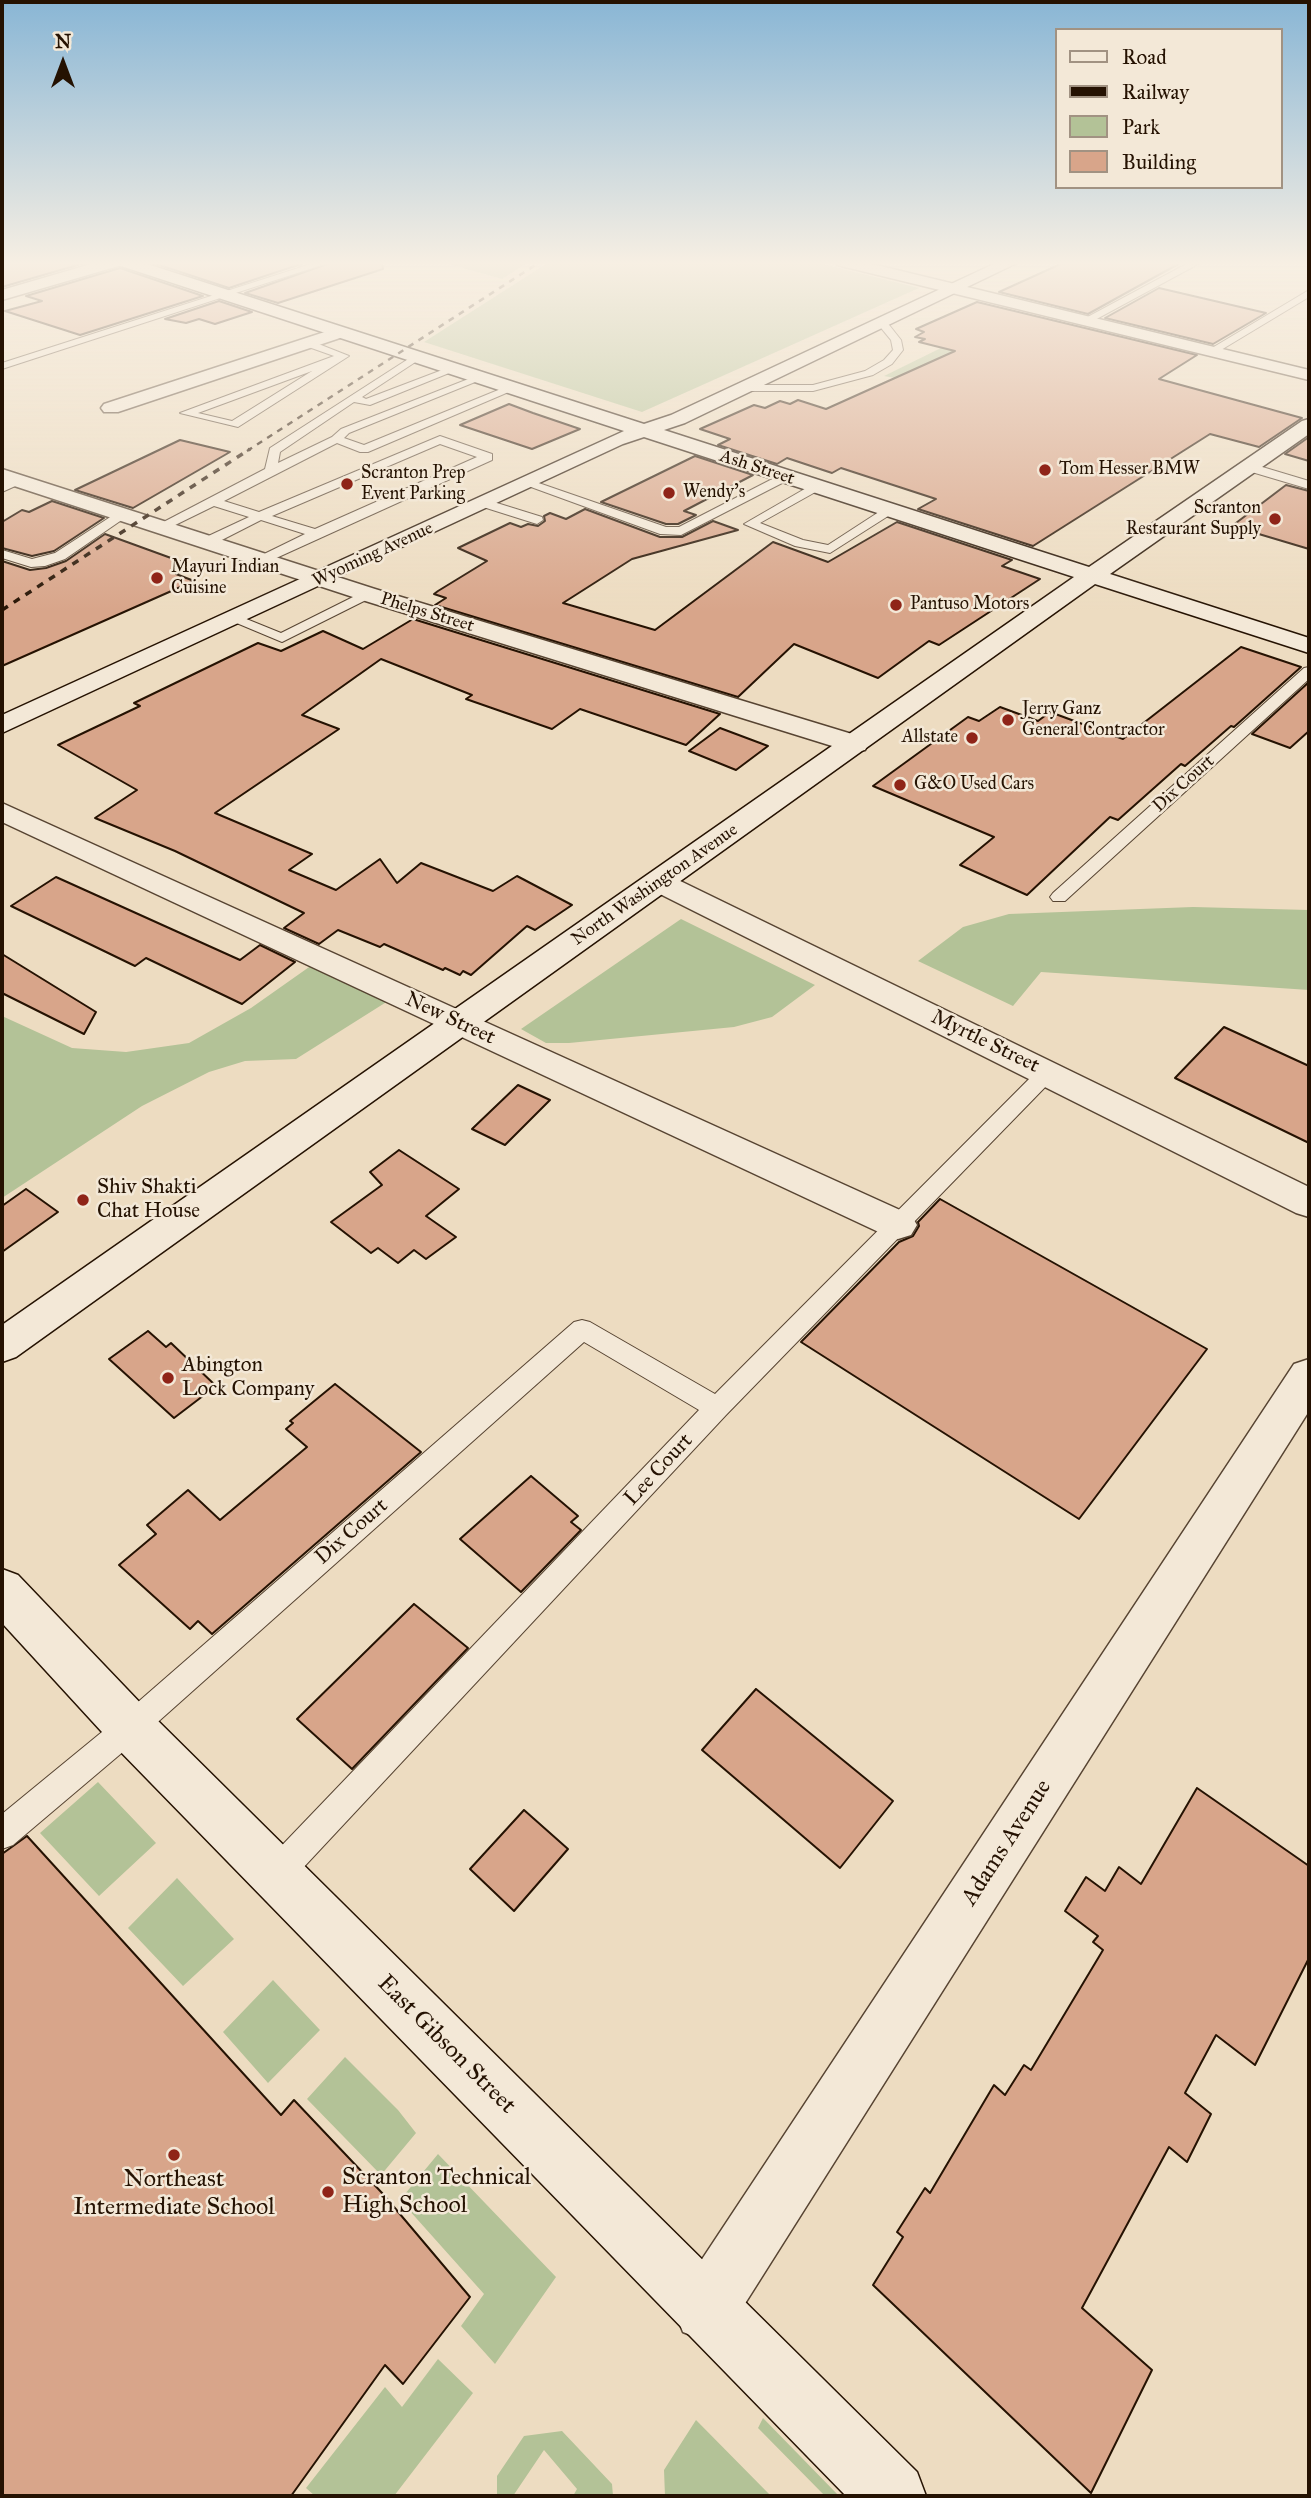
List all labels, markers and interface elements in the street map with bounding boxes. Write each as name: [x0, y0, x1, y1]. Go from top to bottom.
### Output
north arrow: [28, 28, 98, 98]
legend: [1056, 28, 1283, 189]
text: N: [55, 30, 71, 53]
text: Road: [1122, 44, 1167, 70]
text: Railway: [1122, 79, 1189, 105]
text: Park: [1122, 114, 1160, 140]
text: Building: [1122, 149, 1196, 175]
street label: Ash Street: [717, 446, 797, 490]
place label: Tom Hesser BMW: [1059, 459, 1200, 481]
marker: Tom Hesser BMW: [1037, 462, 1053, 478]
place label: Scranton Prep Event Parking: [361, 463, 465, 505]
marker: Scranton Prep Event Parking: [339, 476, 355, 492]
place label: Wendy's: [683, 482, 745, 504]
marker: Wendy's: [661, 485, 677, 501]
place label: Scranton Restaurant Supply: [1126, 498, 1261, 540]
marker: Scranton Restaurant Supply: [1267, 511, 1283, 527]
street label: Wyoming Avenue: [309, 518, 437, 592]
place label: Mayuri Indian Cuisine: [171, 557, 279, 600]
marker: Mayuri Indian Cuisine: [149, 570, 165, 586]
street label: Phelps Street: [378, 589, 476, 637]
place label: Pantuso Motors: [910, 594, 1029, 616]
marker: Pantuso Motors: [888, 597, 904, 613]
place label: Jerry Ganz General Contractor: [1022, 699, 1165, 742]
marker: Jerry Ganz General Contractor: [1000, 712, 1016, 728]
place label: Allstate: [902, 727, 958, 749]
marker: Allstate: [964, 730, 980, 746]
street label: Dix Court: [1149, 751, 1219, 817]
place label: G&O Used Cars: [914, 774, 1034, 796]
marker: G&O Used Cars: [892, 777, 908, 793]
street label: North Washington Avenue: [568, 819, 742, 951]
street label: New Street: [401, 987, 499, 1051]
street label: Myrtle Street: [927, 1005, 1043, 1079]
place label: Shiv Shakti Chat House: [97, 1175, 200, 1225]
marker: Shiv Shakti Chat House: [75, 1192, 91, 1208]
place label: Abington Lock Company: [182, 1353, 314, 1403]
marker: Abington Lock Company: [160, 1370, 176, 1386]
street label: Lee Court: [619, 1429, 699, 1511]
street label: Dix Court: [311, 1494, 393, 1570]
street label: Adams Avenue: [956, 1775, 1058, 1911]
street label: East Gibson Street: [371, 1970, 521, 2120]
marker: Northeast Intermediate School: [166, 2147, 182, 2163]
place label: Scranton Technical High School: [342, 2164, 531, 2220]
place label: Northeast Intermediate School: [73, 2166, 275, 2222]
marker: Scranton Technical High School: [320, 2184, 336, 2200]

